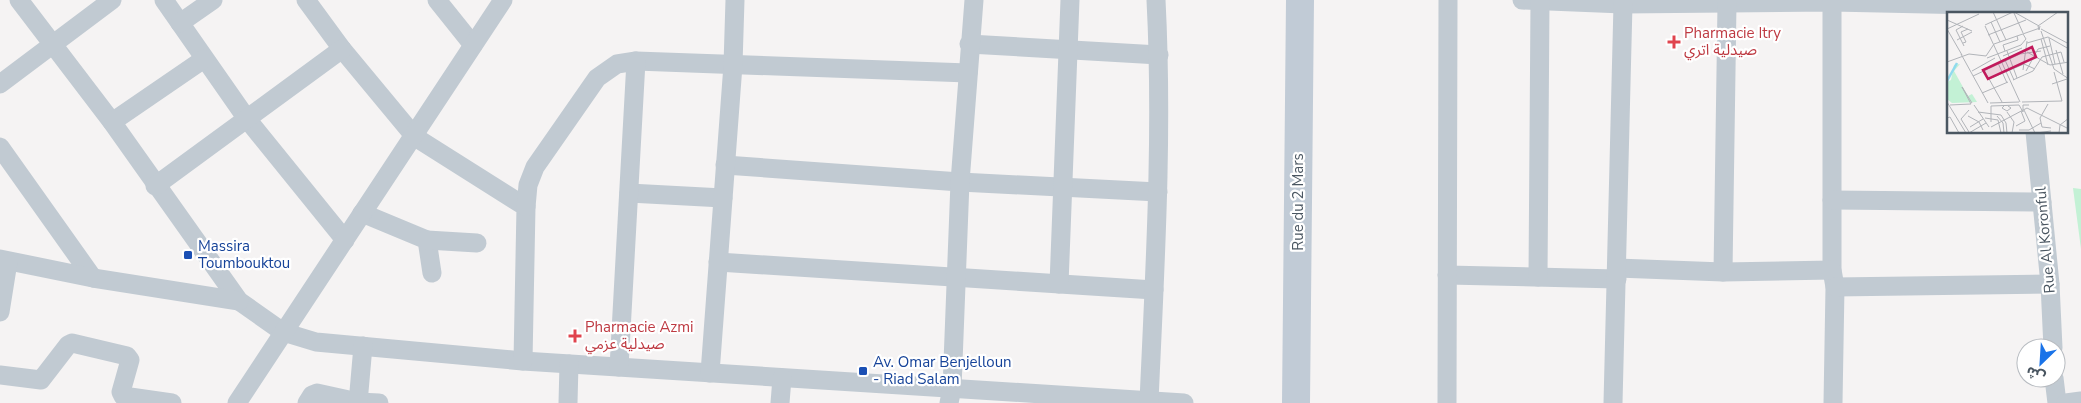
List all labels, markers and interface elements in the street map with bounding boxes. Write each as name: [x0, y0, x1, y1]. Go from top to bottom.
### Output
inset map: [1947, 12, 2068, 134]
place label: Pharmacie Itry صيدلية اتري: [1684, 23, 1781, 61]
marker: Pharmacie Itry صيدلية اتري: [1668, 36, 1680, 48]
street label: Rue du 2 Mars: [1288, 153, 1308, 251]
street label: Rue Al Koronful: [2030, 185, 2060, 294]
place label: Massira Toumbouktou: [198, 236, 290, 273]
marker: Massira Toumbouktou: [182, 249, 194, 261]
place label: Pharmacie Azmi صيدلية عزمي: [585, 317, 694, 355]
marker: Pharmacie Azmi صيدلية عزمي: [569, 330, 581, 342]
north arrow: [2016, 338, 2066, 388]
place label: Av. Omar Benjelloun - Riad Salam: [873, 352, 1012, 389]
text: ش: [2023, 362, 2048, 387]
marker: Av. Omar Benjelloun - Riad Salam: [857, 365, 869, 377]

